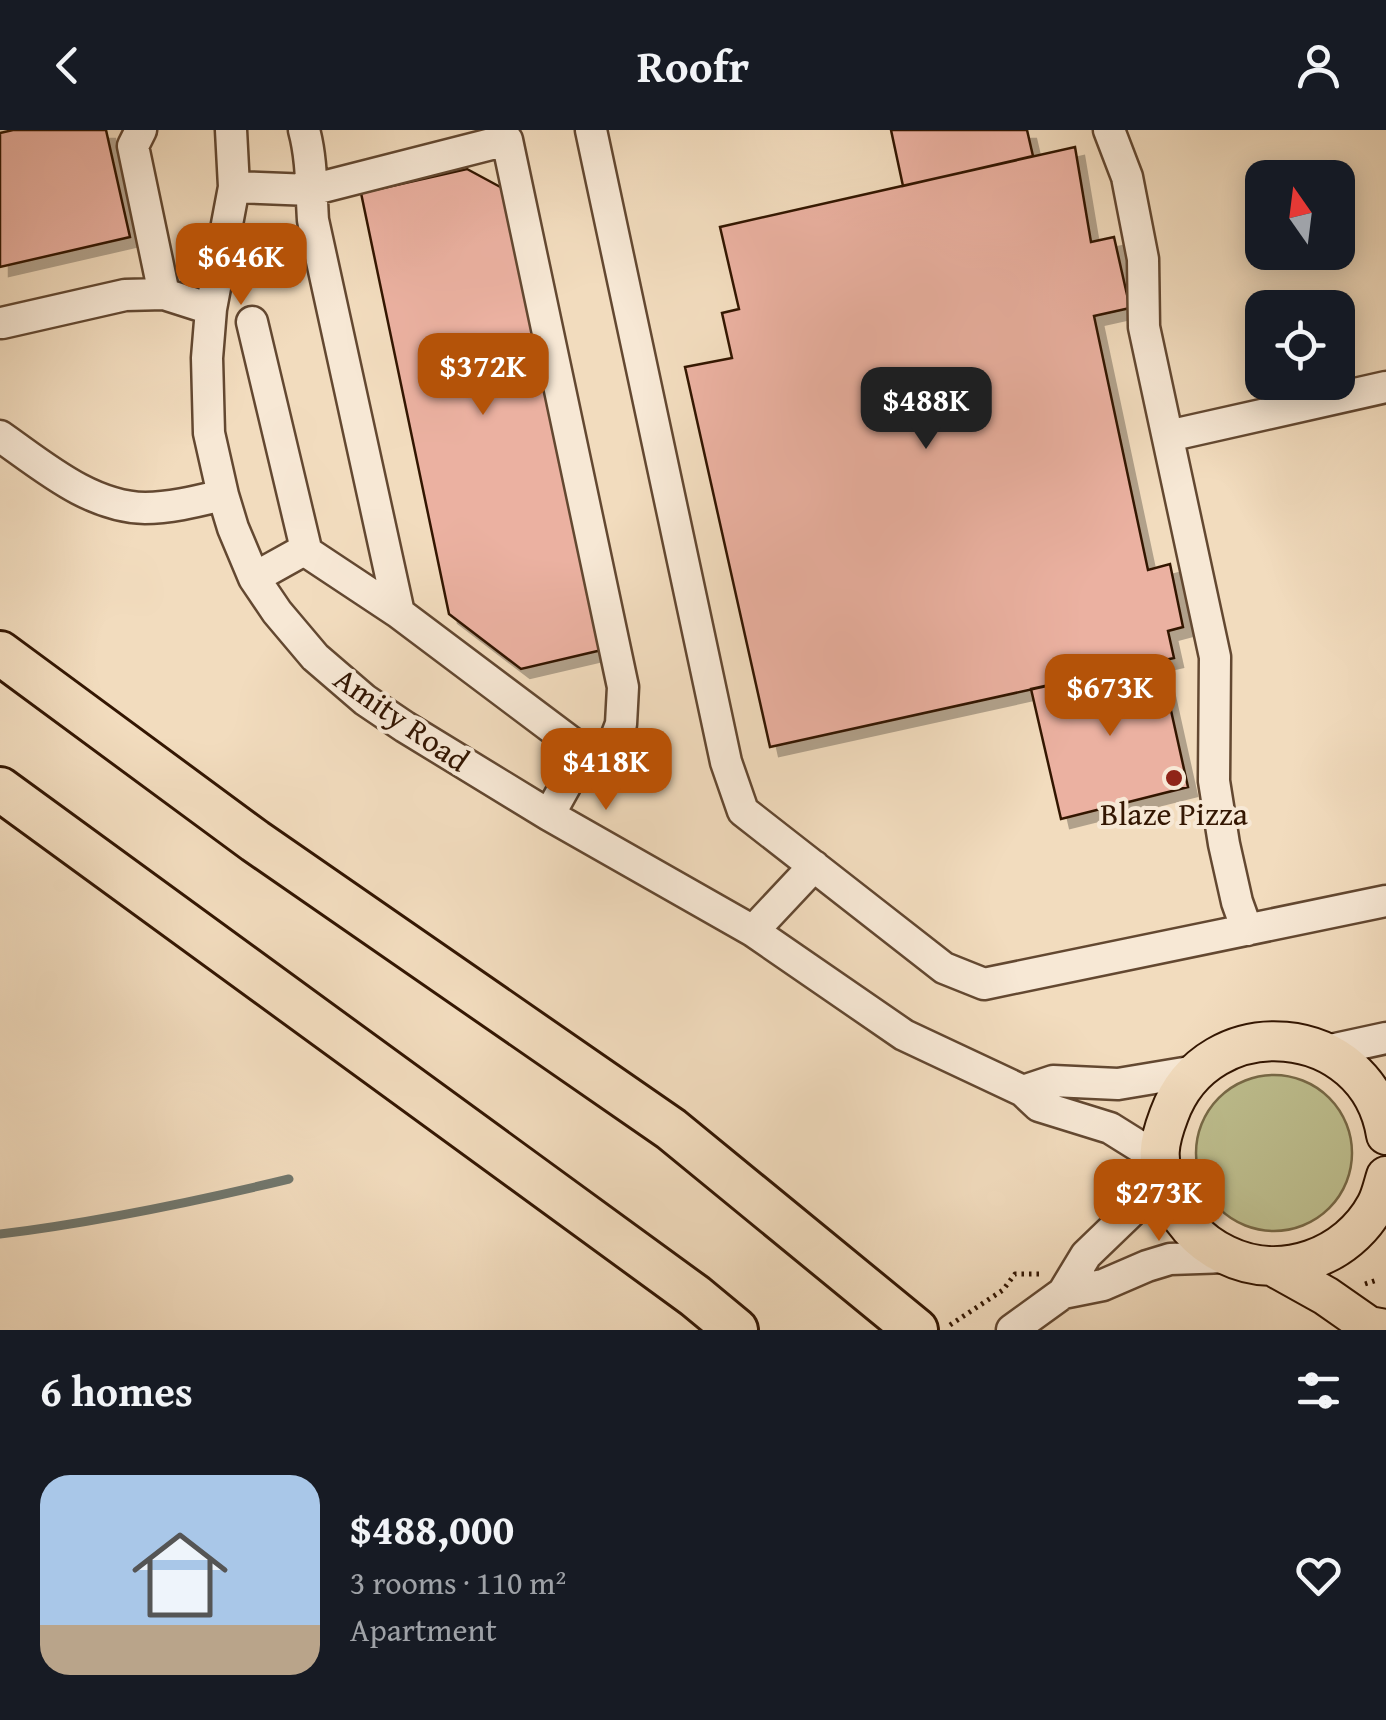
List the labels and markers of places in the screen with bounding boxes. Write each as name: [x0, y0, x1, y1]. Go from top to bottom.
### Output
pin: $646K: [171, 223, 311, 308]
pin: $372K: [413, 333, 553, 418]
pin: $488K: [856, 367, 996, 452]
pin: $673K: [1040, 654, 1180, 739]
pin: $418K: [536, 728, 676, 813]
marker: Blaze Pizza: [1163, 767, 1185, 789]
place label: Blaze Pizza: [1100, 790, 1248, 837]
pin: $273K: [1089, 1159, 1229, 1244]

